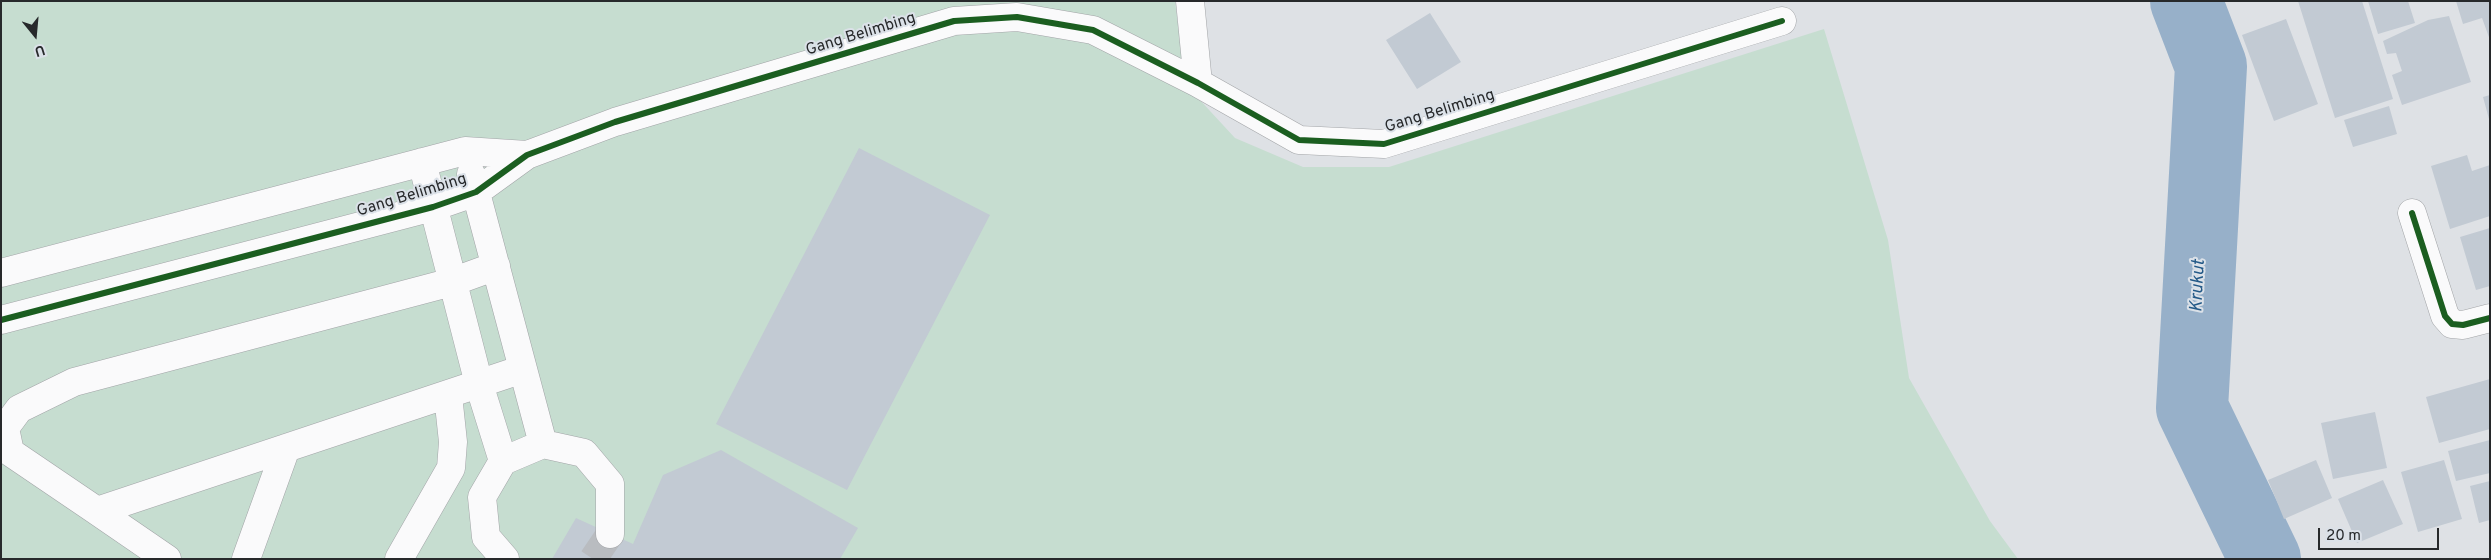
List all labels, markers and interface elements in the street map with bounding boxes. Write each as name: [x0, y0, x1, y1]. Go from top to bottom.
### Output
street label: Gang Belimbing: [804, 9, 918, 61]
north arrow: [10, 10, 60, 60]
text: U: [32, 40, 47, 59]
street label: Gang Belimbing: [1383, 86, 1497, 138]
street label: Gang Belimbing: [355, 170, 469, 222]
water label: Krukut: [2187, 259, 2211, 313]
scale bar: [2321, 518, 2442, 550]
text: 20 m: [2326, 527, 2361, 546]

